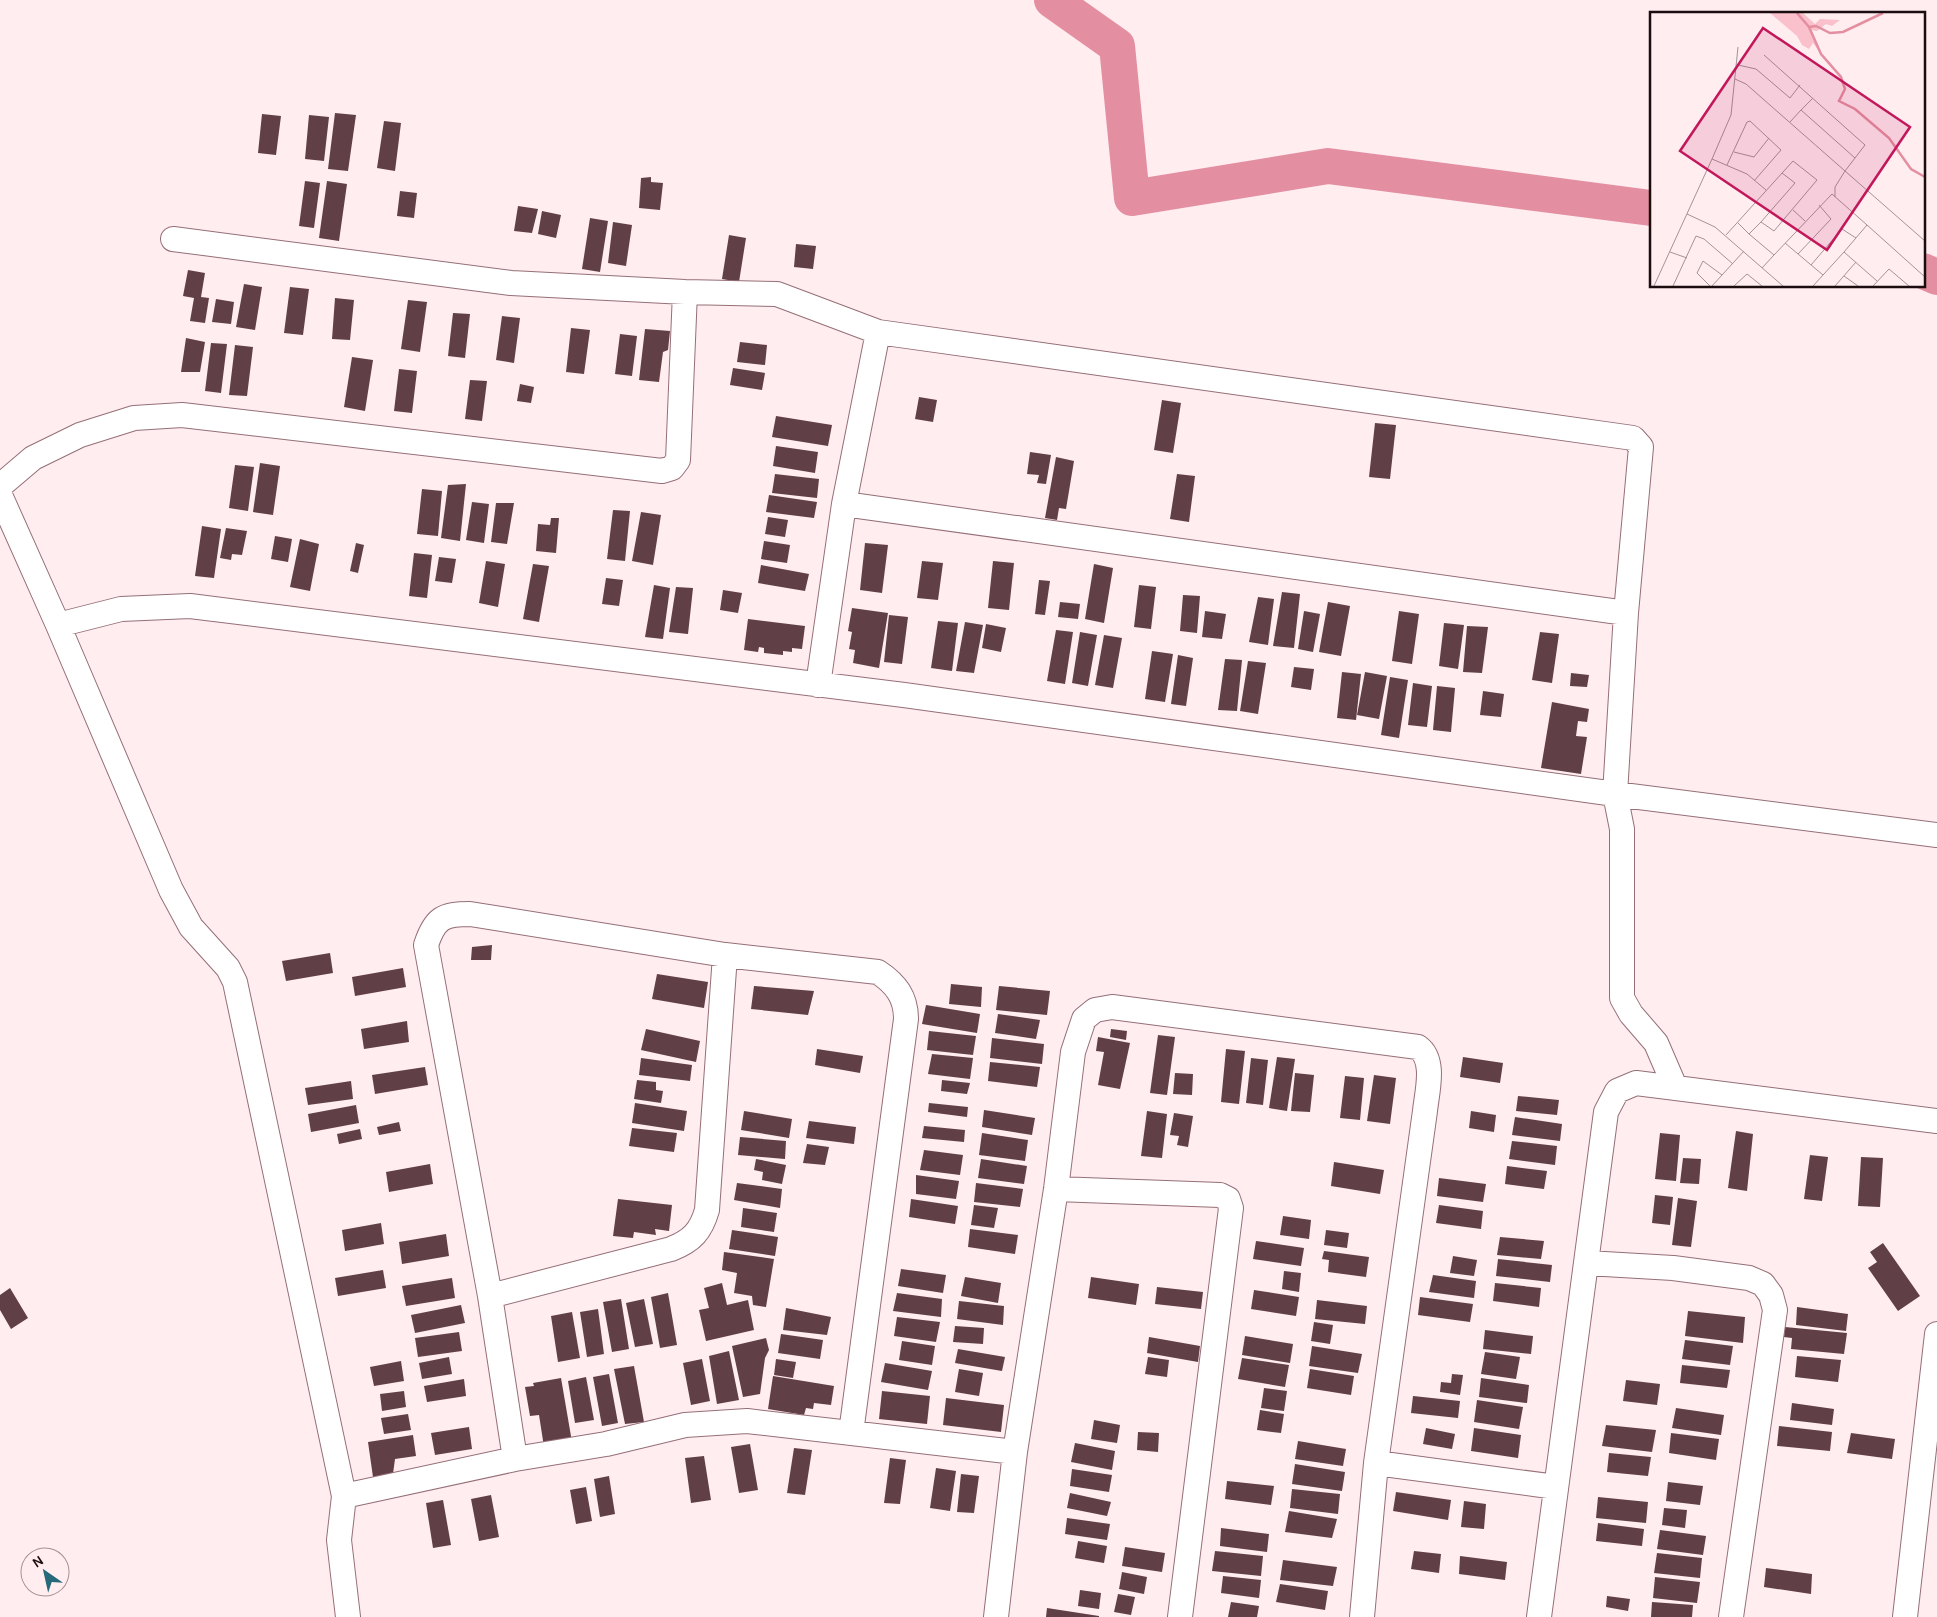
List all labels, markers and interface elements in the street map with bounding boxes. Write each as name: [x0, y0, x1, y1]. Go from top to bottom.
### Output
inset map: [1650, 12, 1924, 288]
north arrow: [20, 1547, 70, 1597]
text: N: [29, 1552, 47, 1571]

